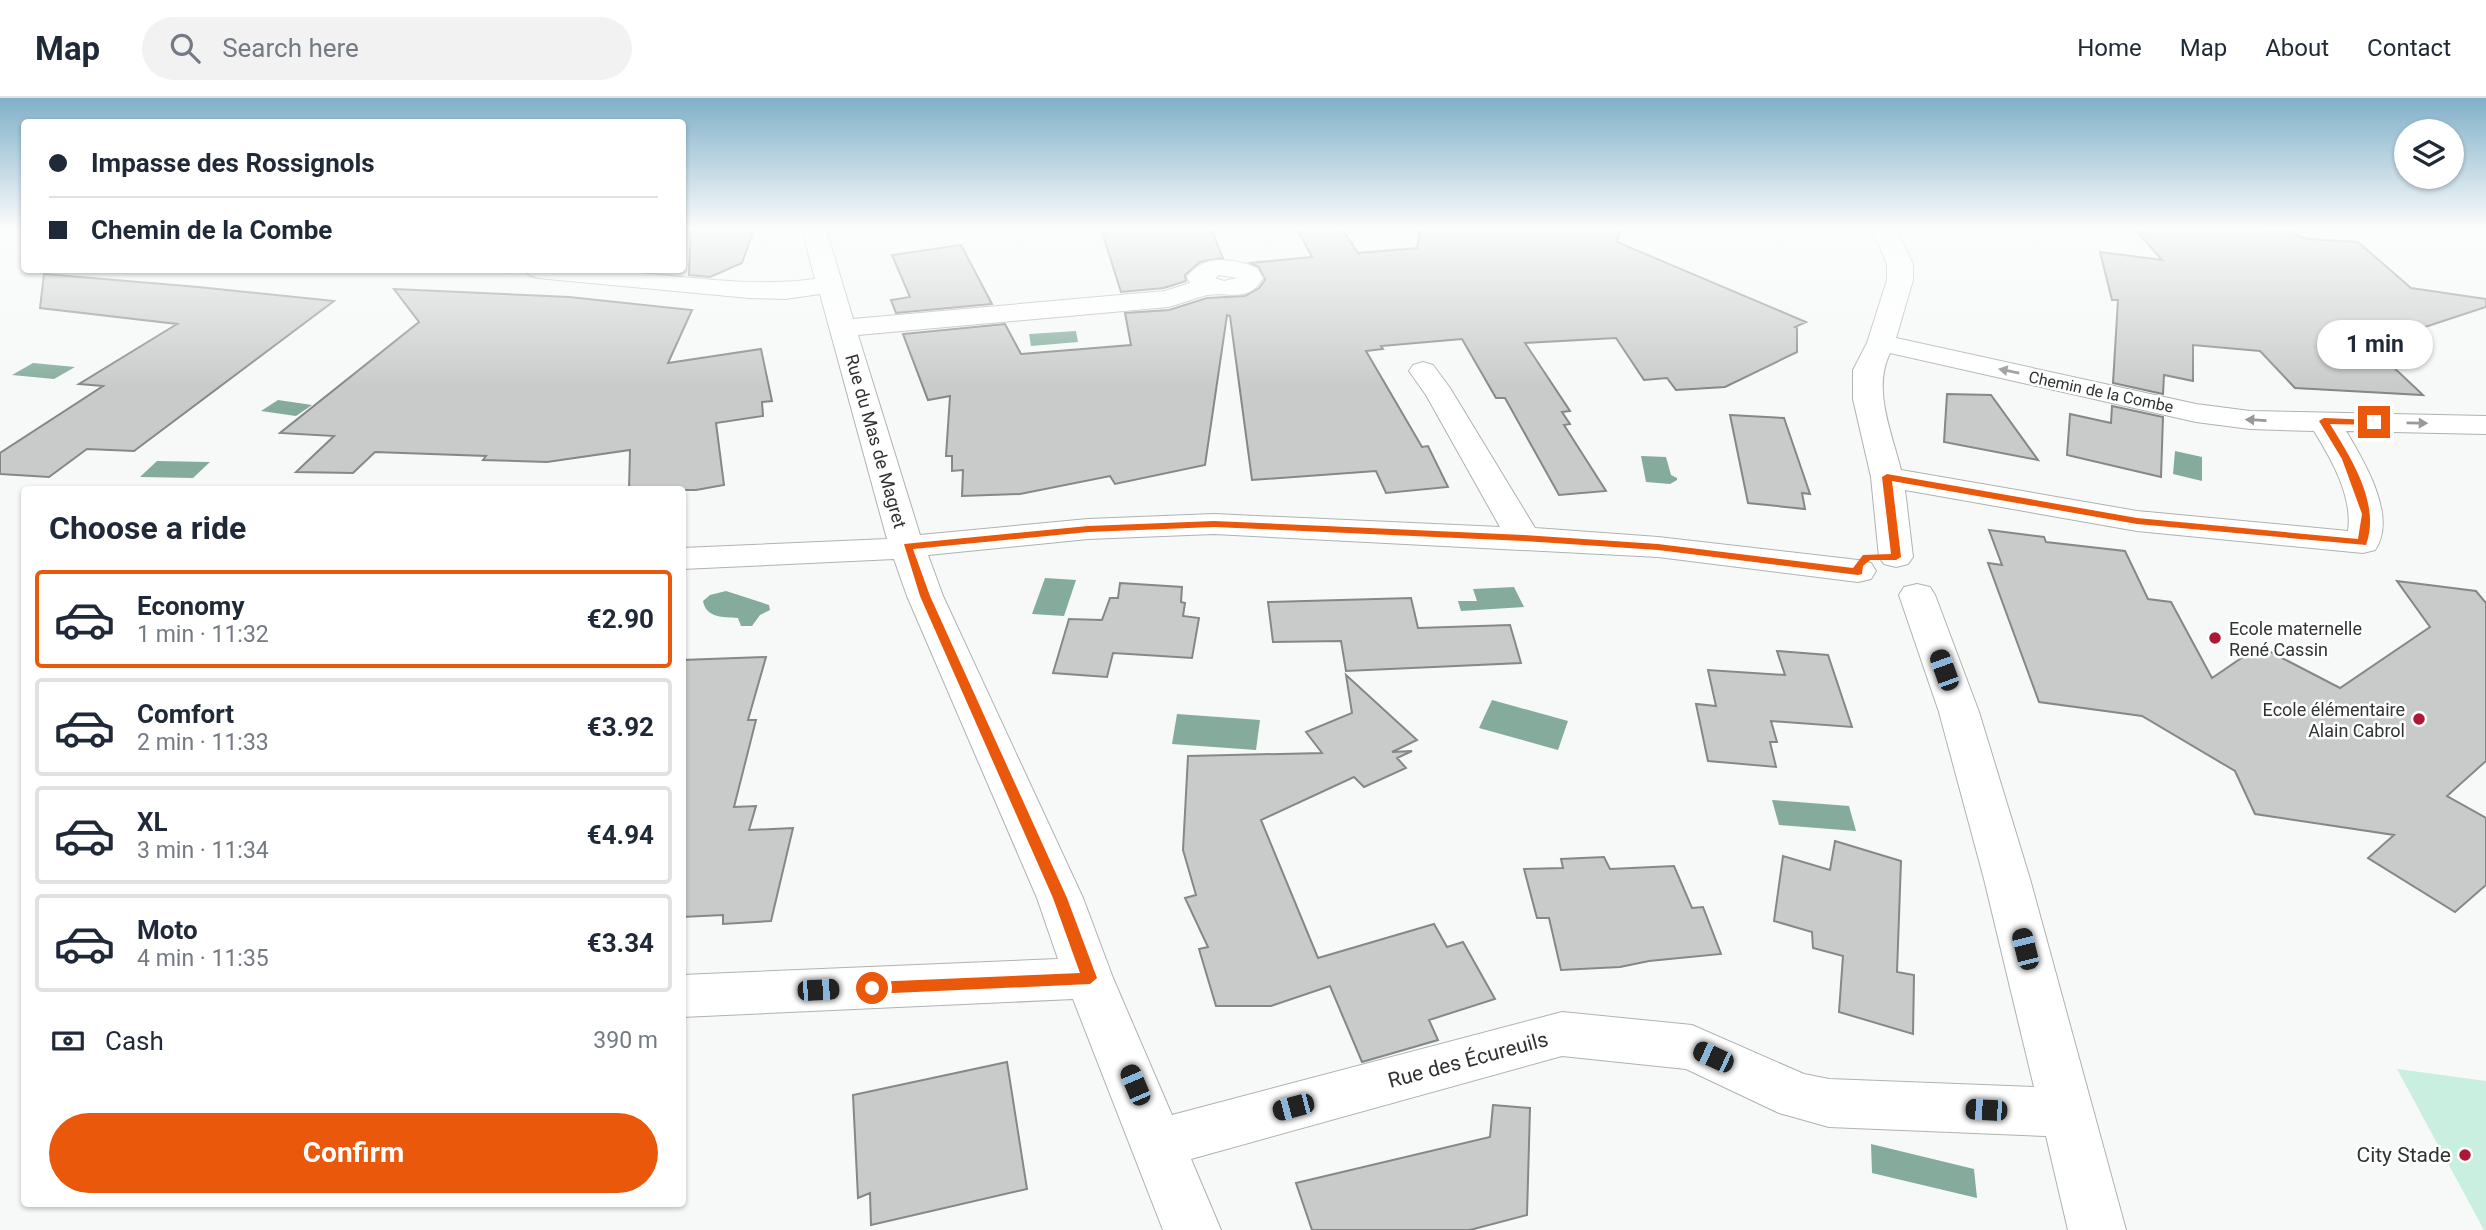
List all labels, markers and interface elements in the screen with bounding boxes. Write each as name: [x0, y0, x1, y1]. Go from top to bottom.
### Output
search box: [142, 17, 632, 80]
text: Map: [35, 29, 100, 68]
icon: search: [166, 29, 204, 67]
text: Search here: [222, 33, 359, 63]
text: Home: [2077, 34, 2142, 62]
text: Map: [2180, 34, 2227, 62]
text: About: [2265, 34, 2329, 62]
text: Contact: [2367, 34, 2451, 62]
map controls: [2394, 119, 2464, 189]
button: layers: [2394, 119, 2464, 189]
text: Impasse des Rossignols: [91, 148, 375, 178]
text: Chemin de la Combe: [91, 215, 332, 245]
callout: 1 min: [2316, 320, 2432, 370]
text: 1 min: [2346, 331, 2404, 358]
street label: Rue du Mas de Magret: [841, 352, 911, 530]
one-way arrow: [1998, 366, 2020, 377]
street label: Chemin de la Combe: [2027, 367, 2175, 417]
route end: [2358, 406, 2390, 438]
one-way arrow: [2244, 414, 2266, 425]
one-way arrow: [2406, 418, 2428, 429]
text: Choose a ride: [49, 509, 246, 547]
icon: car: [53, 588, 116, 651]
text: Economy: [137, 591, 244, 621]
text: €2.90: [587, 604, 654, 634]
place label: Ecole maternelle René Cassin: [2229, 618, 2362, 660]
text: 1 min · 11:32: [137, 621, 269, 648]
marker: Ecole maternelle René Cassin: [2207, 630, 2223, 646]
car: [1927, 647, 1962, 693]
icon: car: [53, 696, 116, 759]
text: Comfort: [137, 699, 234, 729]
place label: Ecole élémentaire Alain Cabrol: [2263, 699, 2405, 741]
marker: Ecole élémentaire Alain Cabrol: [2411, 711, 2427, 727]
text: €3.92: [587, 712, 654, 742]
text: 2 min · 11:33: [137, 729, 269, 756]
icon: car: [53, 804, 116, 867]
text: XL: [137, 807, 168, 837]
text: €4.94: [587, 820, 654, 850]
text: 3 min · 11:34: [137, 837, 269, 864]
icon: car: [53, 912, 116, 975]
text: Moto: [137, 915, 198, 945]
car: [2010, 926, 2041, 972]
text: €3.34: [587, 928, 654, 958]
text: 4 min · 11:35: [137, 945, 269, 972]
route start: [856, 972, 888, 1004]
car: [797, 978, 840, 1002]
icon: cash: [49, 1022, 87, 1060]
text: Cash: [105, 1026, 164, 1056]
text: 390 m: [593, 1027, 658, 1054]
street label: Rue des Écureuils: [1385, 1027, 1551, 1093]
car: [1690, 1039, 1737, 1075]
car: [1118, 1062, 1153, 1108]
car: [1270, 1091, 1317, 1123]
car: [1965, 1098, 2008, 1122]
button: Confirm: [49, 1113, 658, 1193]
place label: City Stade: [2356, 1143, 2451, 1167]
marker: City Stade: [2457, 1147, 2473, 1163]

